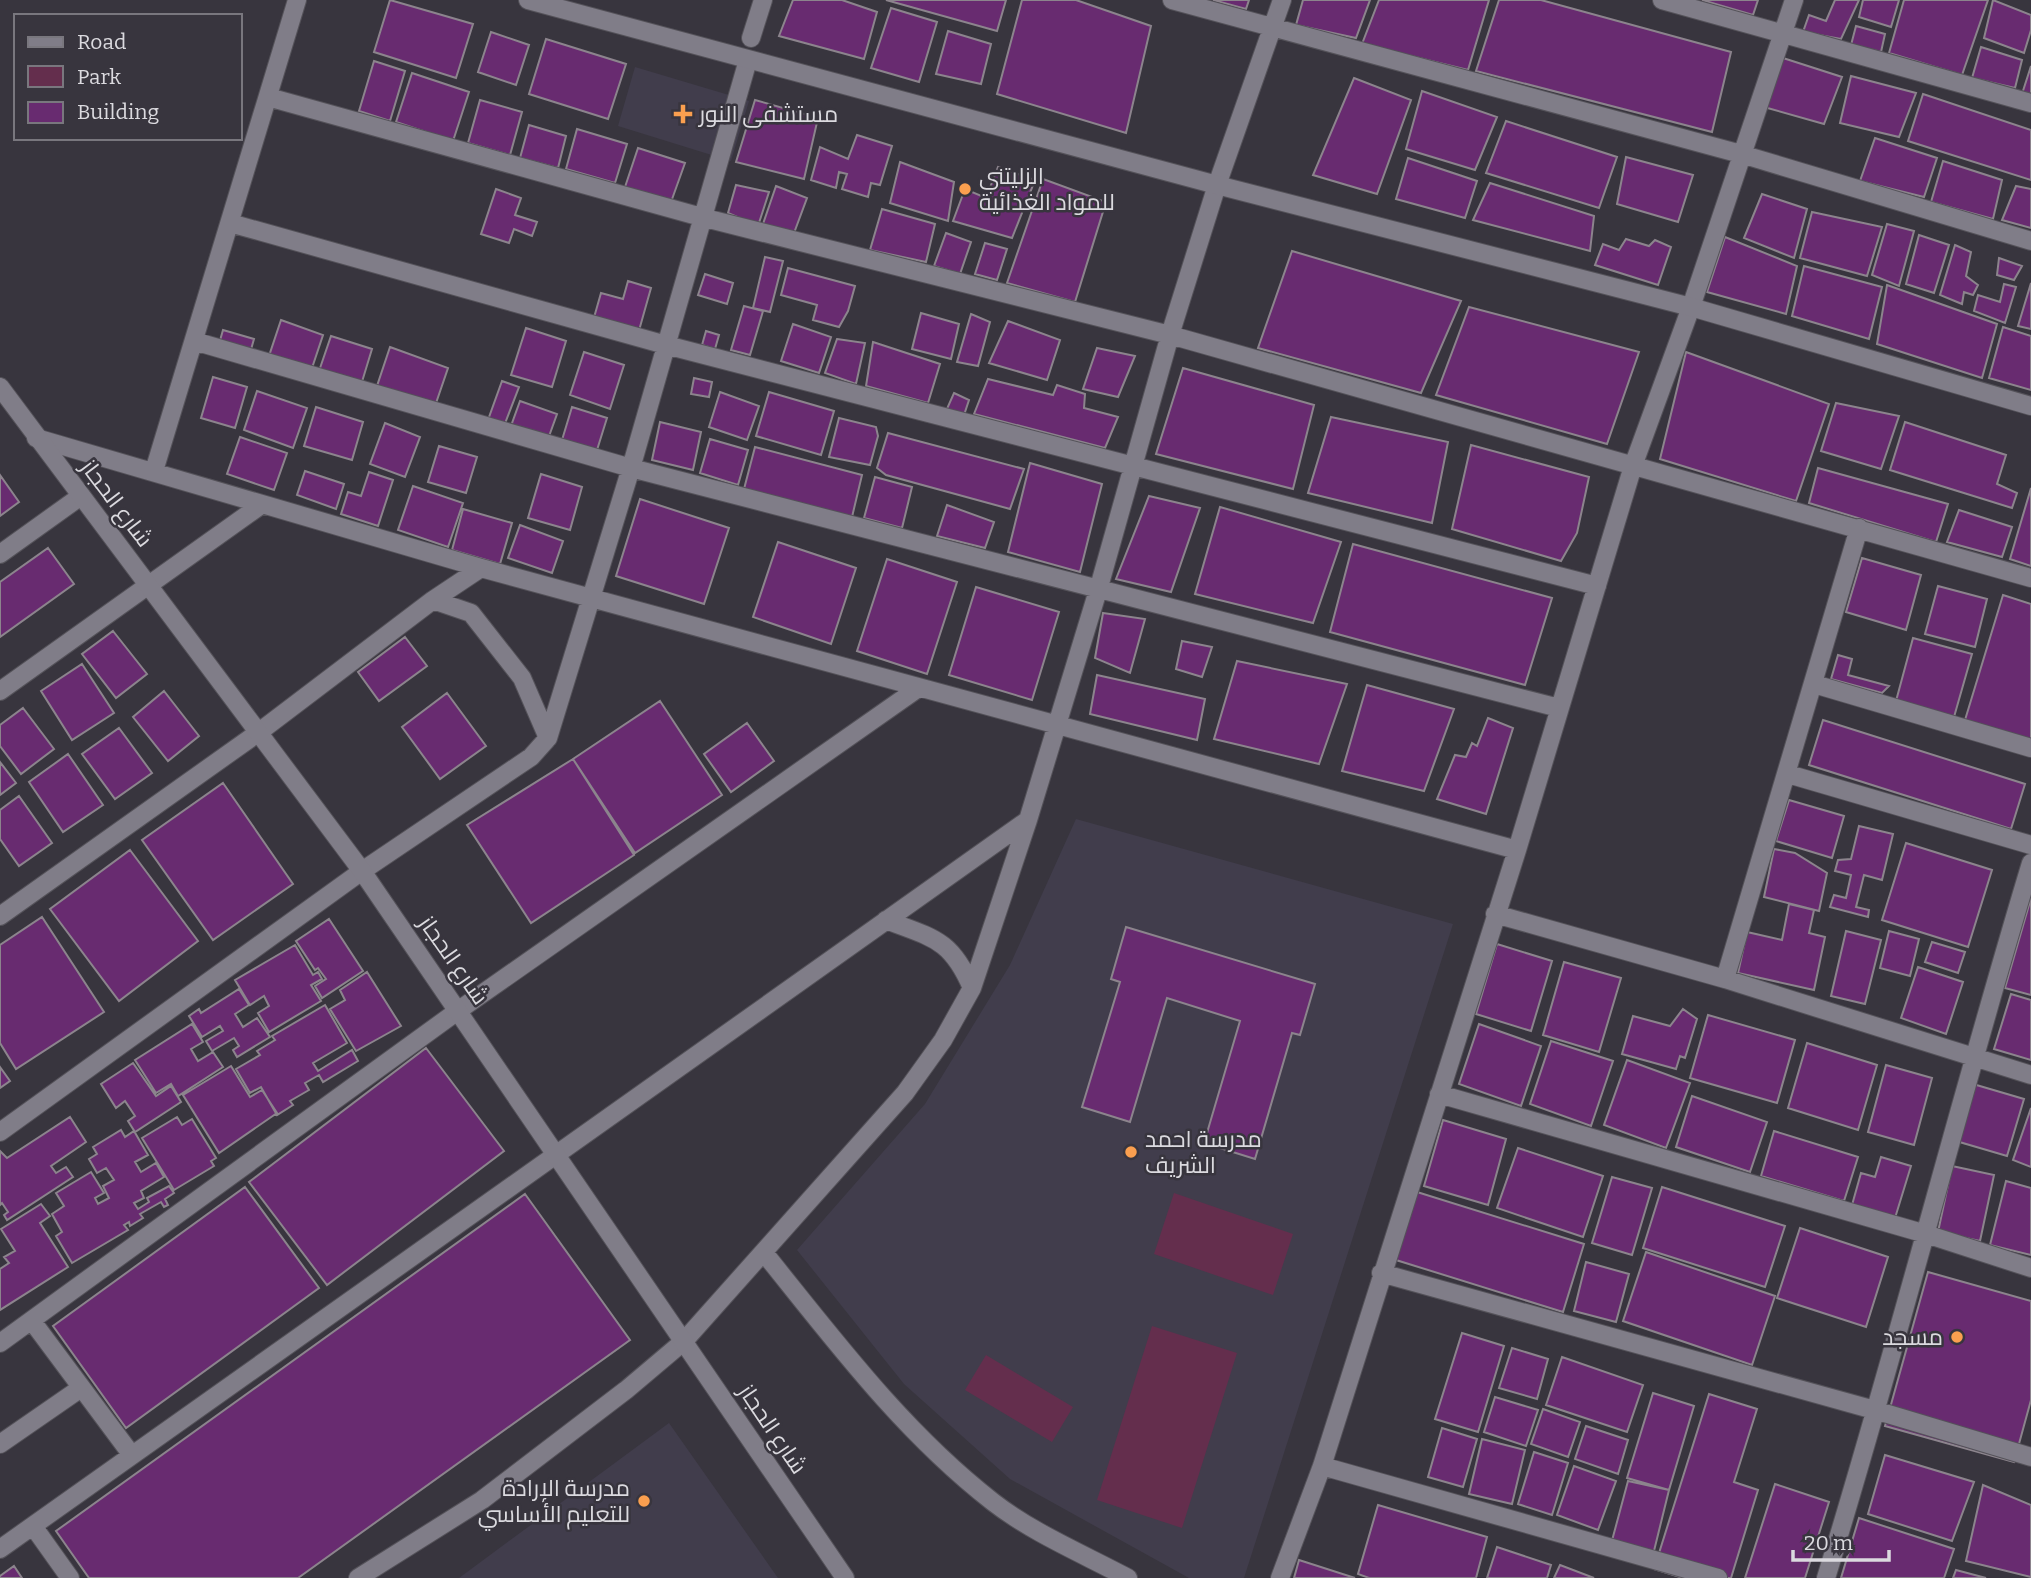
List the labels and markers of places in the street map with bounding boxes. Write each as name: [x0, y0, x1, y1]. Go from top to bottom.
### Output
place label: مستشفى النور: [697, 100, 838, 128]
marker: مستشفى النور: [673, 104, 693, 124]
place label: الزليتني للمواد الغذائية: [979, 162, 1115, 216]
marker: الزليتني للمواد الغذائية: [957, 181, 973, 197]
place label: مدرسة احمد الشريف: [1145, 1125, 1262, 1179]
marker: مدرسة احمد الشريف: [1123, 1144, 1139, 1160]
place label: مسجد: [1882, 1323, 1943, 1351]
marker: مسجد: [1949, 1329, 1965, 1345]
place label: مدرسة الإرادة للتعليم الأساسي: [478, 1474, 630, 1531]
marker: مدرسة الإرادة للتعليم الأساسي: [636, 1493, 652, 1509]

